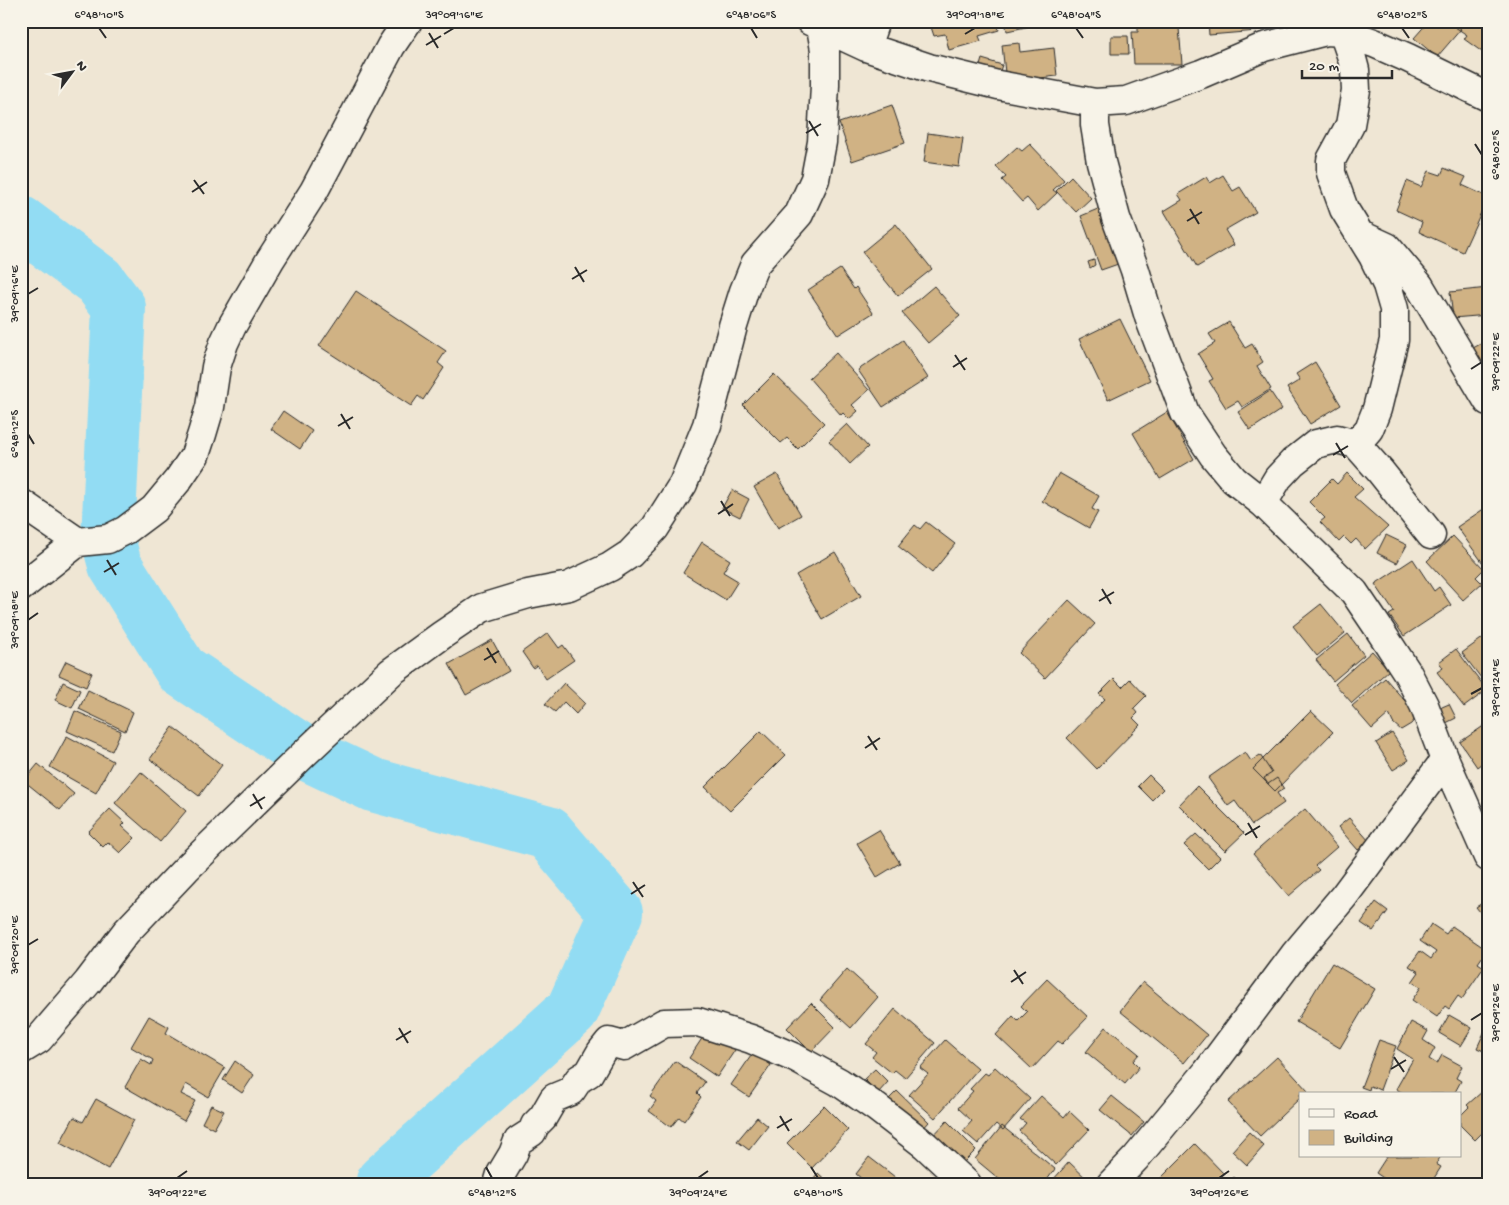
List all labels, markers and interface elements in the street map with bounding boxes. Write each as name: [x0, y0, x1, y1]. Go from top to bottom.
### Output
text: 6°48'10"S: [75, 9, 124, 23]
text: 39°09'16"E: [425, 9, 483, 23]
text: 6°48'06"S: [726, 9, 777, 23]
text: 39°09'18"E: [945, 9, 1004, 23]
text: 6°48'04"S: [1051, 9, 1101, 23]
text: 6°48'02"S: [1377, 9, 1427, 23]
north arrow: [48, 48, 98, 98]
scale bar: [1302, 48, 1392, 80]
text: N: [71, 58, 91, 75]
text: 20 m: [1309, 58, 1339, 76]
text: 6°48'02"S: [1490, 130, 1504, 180]
text: 39°09'16"E: [9, 265, 23, 323]
text: 39°09'22"E: [1490, 333, 1504, 392]
text: 6°48'12"S: [9, 410, 23, 458]
text: 39°09'18"E: [9, 591, 23, 650]
text: 39°09'24"E: [1490, 659, 1504, 718]
text: 39°09'20"E: [9, 915, 23, 975]
text: 39°09'26"E: [1490, 984, 1504, 1043]
legend: [1299, 1092, 1462, 1158]
text: Road: [1344, 1106, 1378, 1124]
text: Building: [1343, 1130, 1393, 1148]
text: 39°09'22"E: [147, 1187, 206, 1201]
text: 6°48'12"S: [468, 1187, 516, 1201]
text: 39°09'24"E: [668, 1187, 727, 1201]
text: 6°48'10"S: [794, 1187, 843, 1201]
text: 39°09'26"E: [1189, 1187, 1248, 1201]

